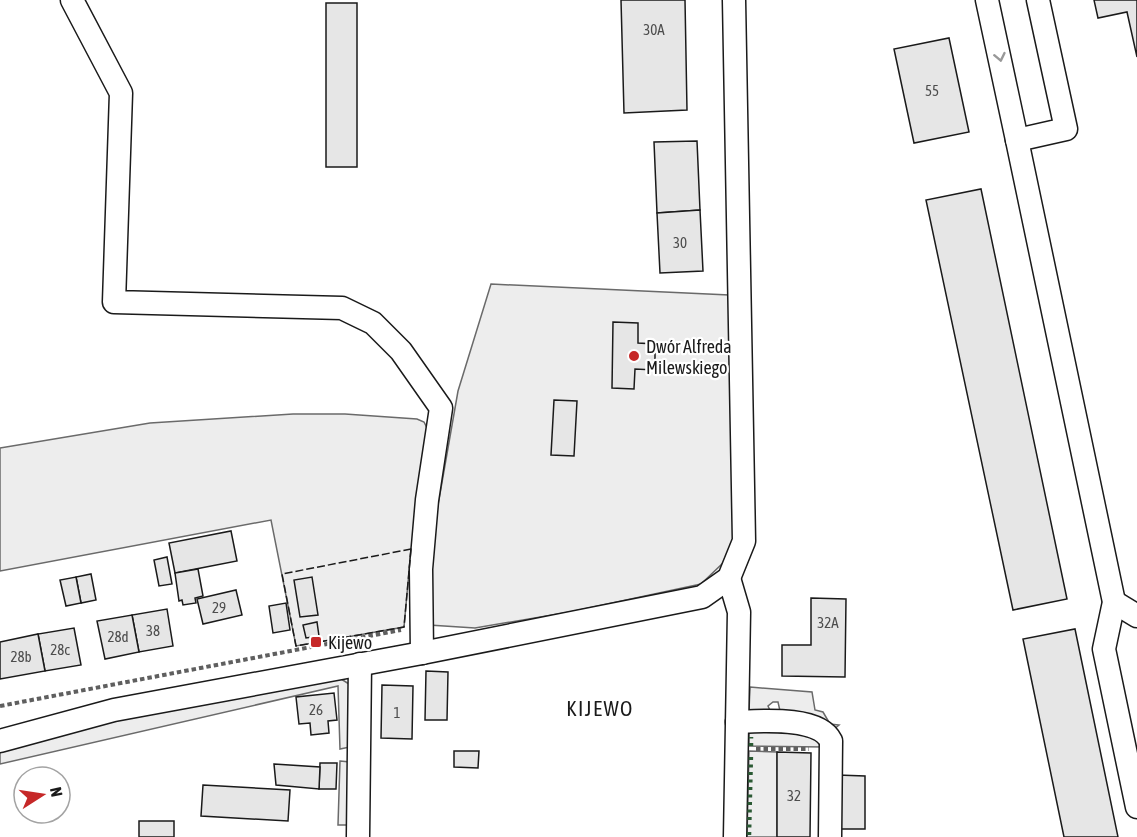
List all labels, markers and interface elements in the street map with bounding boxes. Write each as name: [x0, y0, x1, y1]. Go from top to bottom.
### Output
house number: 30A: [643, 21, 665, 38]
one-way arrow: [992, 52, 1005, 62]
house number: 55: [925, 82, 939, 99]
house number: 30: [673, 234, 687, 251]
place label: Dwór Alfreda Milewskiego: [646, 336, 732, 378]
marker: Dwór Alfreda Milewskiego: [627, 349, 641, 363]
house number: 29: [212, 599, 226, 616]
house number: 32A: [817, 614, 839, 631]
house number: 38: [146, 622, 160, 639]
house number: 28d: [107, 628, 129, 645]
place label: Kijewo: [328, 632, 372, 653]
marker: Kijewo: [309, 635, 323, 649]
house number: 28c: [50, 641, 70, 658]
house number: 28b: [10, 648, 32, 665]
district label: KIJEWO: [566, 696, 634, 720]
house number: 26: [309, 701, 323, 718]
house number: 1: [393, 704, 401, 721]
north arrow: [12, 765, 72, 825]
text: N: [47, 785, 66, 798]
house number: 32: [787, 787, 801, 804]

